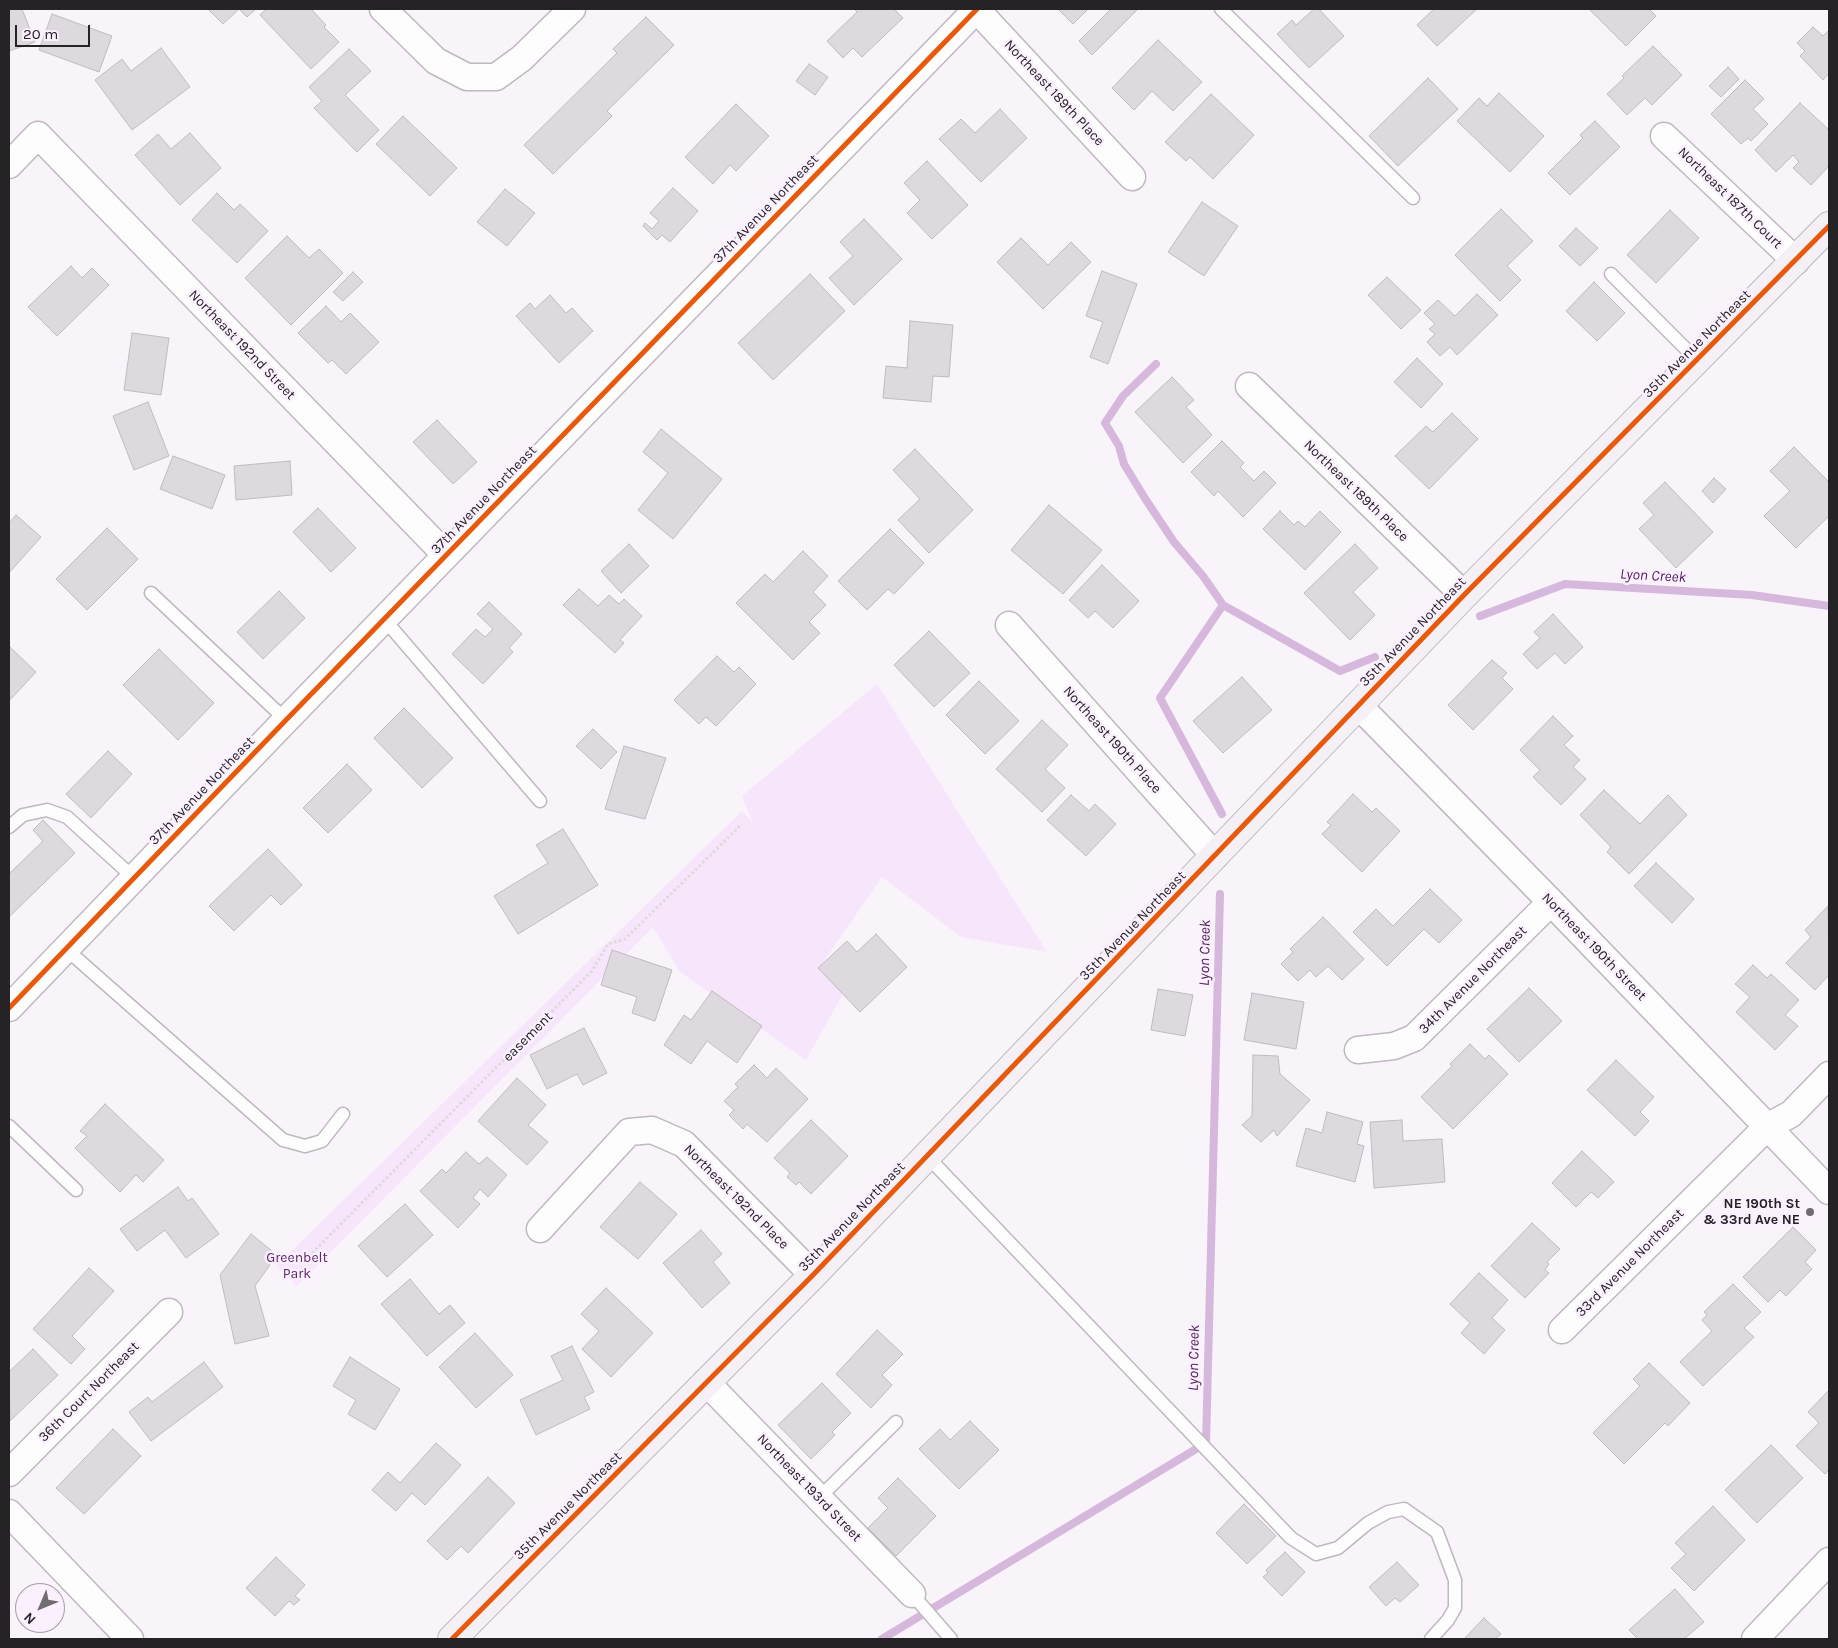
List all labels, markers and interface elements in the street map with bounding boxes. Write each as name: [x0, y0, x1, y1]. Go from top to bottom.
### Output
scale bar: [18, 15, 92, 47]
text: 20 m: [23, 25, 58, 43]
street label: Northeast 189th Place: [1000, 36, 1108, 150]
street label: Northeast 187th Court: [1674, 144, 1786, 252]
street label: 37th Avenue Northeast: [710, 151, 822, 267]
street label: 35th Avenue Northeast: [1639, 286, 1755, 402]
street label: Northeast 192nd Street: [185, 287, 299, 403]
street label: Northeast 189th Place: [1300, 437, 1412, 545]
street label: 37th Avenue Northeast: [428, 442, 540, 558]
water label: Lyon Creek: [1619, 565, 1687, 587]
street label: 35th Avenue Northeast: [1356, 574, 1470, 690]
street label: Northeast 190th Place: [1059, 683, 1165, 797]
street label: 37th Avenue Northeast: [146, 733, 258, 849]
street label: 35th Avenue Northeast: [1076, 868, 1190, 984]
street label: Northeast 190th Street: [1538, 890, 1650, 1004]
water label: Lyon Creek: [1195, 920, 1215, 986]
street label: 34th Avenue Northeast: [1415, 922, 1531, 1038]
street label: easement: [500, 1009, 556, 1065]
street label: Northeast 192nd Place: [680, 1141, 792, 1253]
street label: 35th Avenue Northeast: [795, 1159, 909, 1275]
place label: NE 190th St & 33rd Ave NE: [1703, 1196, 1800, 1228]
street label: 33rd Avenue Northeast: [1572, 1205, 1688, 1321]
marker: NE 190th St & 33rd Ave NE: [1804, 1206, 1816, 1218]
park label: Greenbelt Park: [266, 1250, 328, 1282]
water label: Lyon Creek: [1184, 1325, 1204, 1391]
street label: 36th Court Northeast: [35, 1338, 143, 1446]
street label: Northeast 193rd Street: [753, 1431, 865, 1545]
street label: 35th Avenue Northeast: [510, 1448, 626, 1564]
north arrow: [15, 1583, 65, 1633]
text: N: [20, 1609, 39, 1628]

